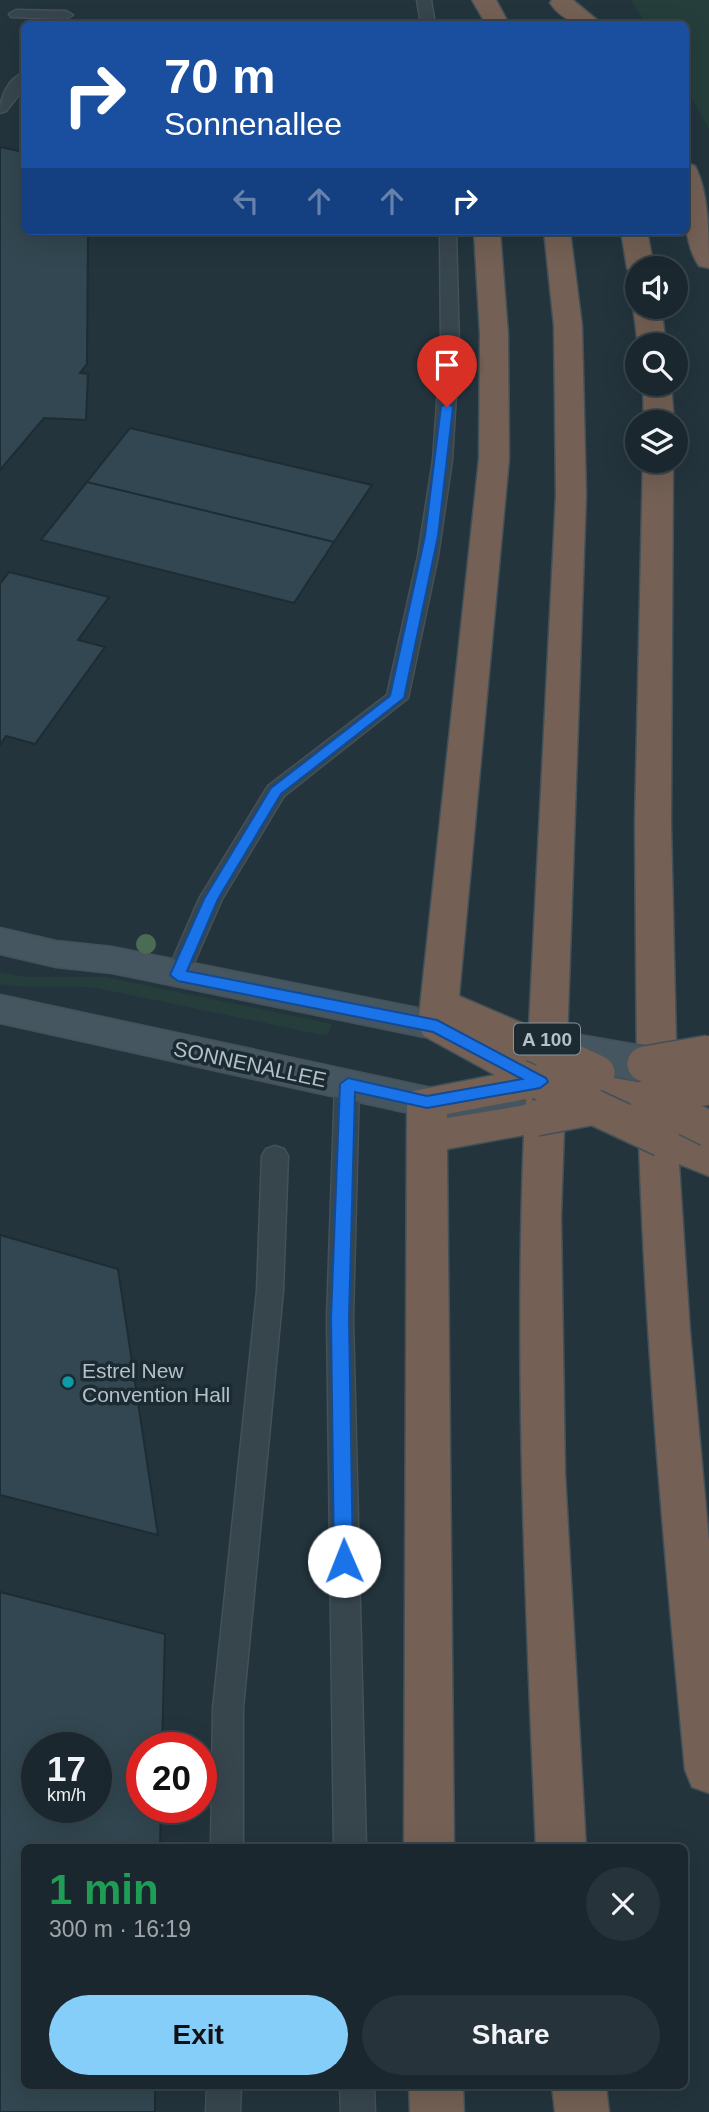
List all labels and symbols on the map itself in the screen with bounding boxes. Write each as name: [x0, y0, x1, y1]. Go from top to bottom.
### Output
pin: [417, 335, 477, 407]
road number: A 100: [514, 1023, 580, 1054]
street label: SONNENALLEE: [172, 1037, 328, 1091]
place label: Estrel New Convention Hall: [82, 1359, 230, 1406]
marker: Estrel New Convention Hall: [60, 1374, 76, 1390]
position arrow: [307, 1524, 381, 1598]
speed limit sign: 20: [126, 1732, 217, 1823]

